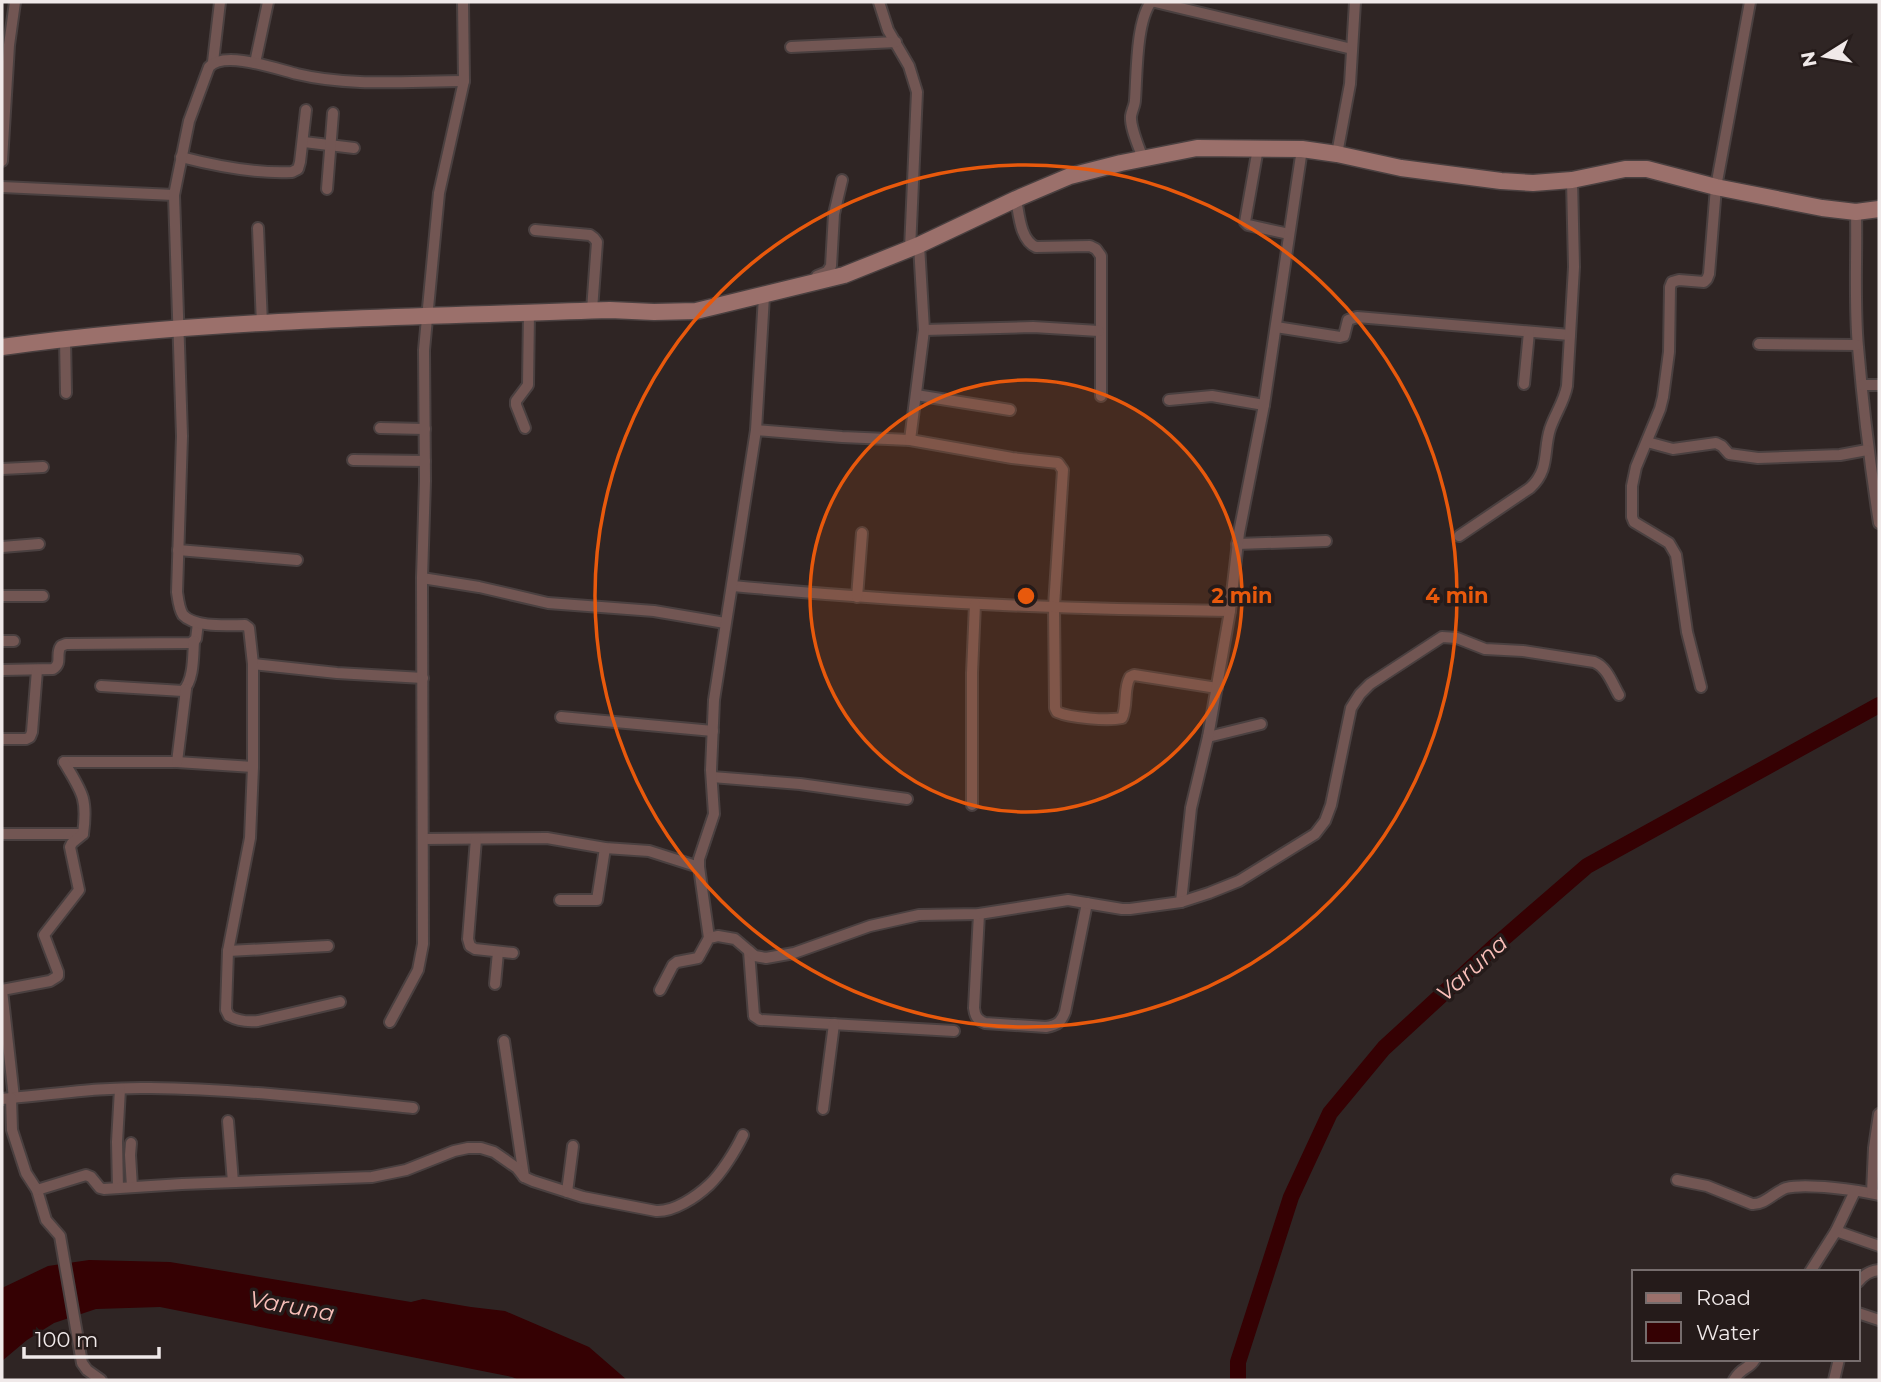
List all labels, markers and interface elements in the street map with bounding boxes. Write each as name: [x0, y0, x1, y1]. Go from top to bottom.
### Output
north arrow: [1790, 21, 1860, 91]
text: N: [1796, 49, 1822, 69]
text: 2 min: [1211, 583, 1273, 608]
text: 4 min: [1425, 583, 1489, 608]
centre of rings: [1014, 584, 1038, 608]
water label: Varuna: [1431, 929, 1513, 1007]
legend: [1632, 1270, 1860, 1361]
water label: Varuna: [247, 1285, 337, 1327]
text: Road: [1696, 1285, 1751, 1310]
scale bar: [24, 1316, 159, 1360]
text: Water: [1696, 1320, 1760, 1345]
text: 100 m: [35, 1327, 98, 1352]

